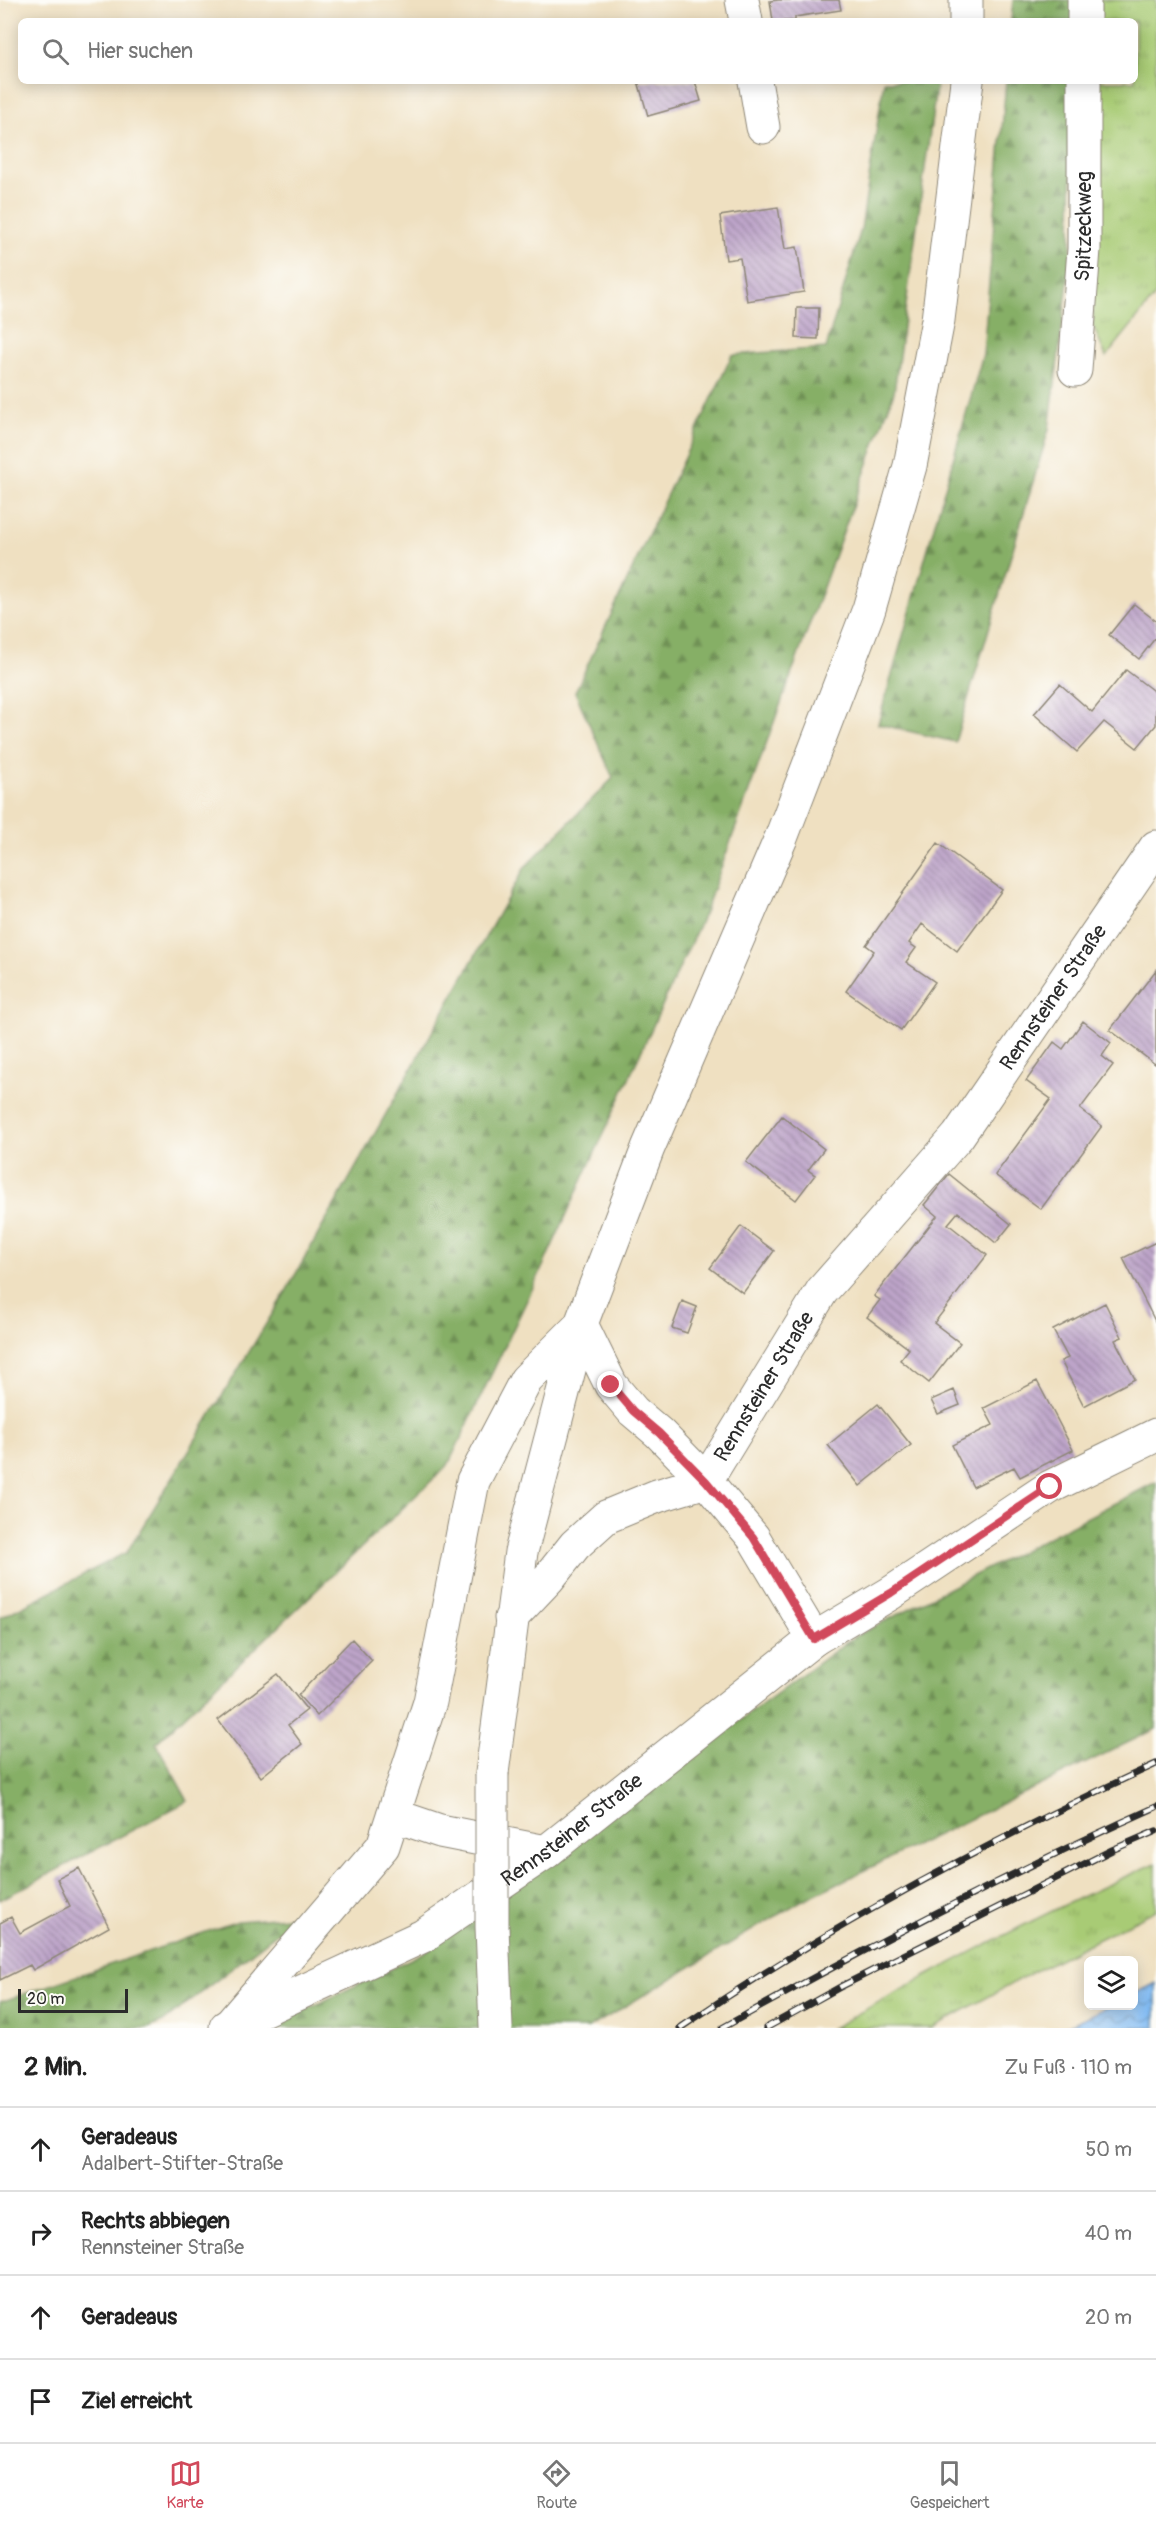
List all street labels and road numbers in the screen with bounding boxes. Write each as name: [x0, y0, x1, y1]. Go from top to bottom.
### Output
street label: Spitzeckweg: [1068, 171, 1098, 282]
street label: Rennsteiner Straße: [994, 918, 1113, 1076]
street label: Rennsteiner Straße: [708, 1306, 820, 1466]
street label: Rennsteiner Straße: [496, 1767, 649, 1892]

